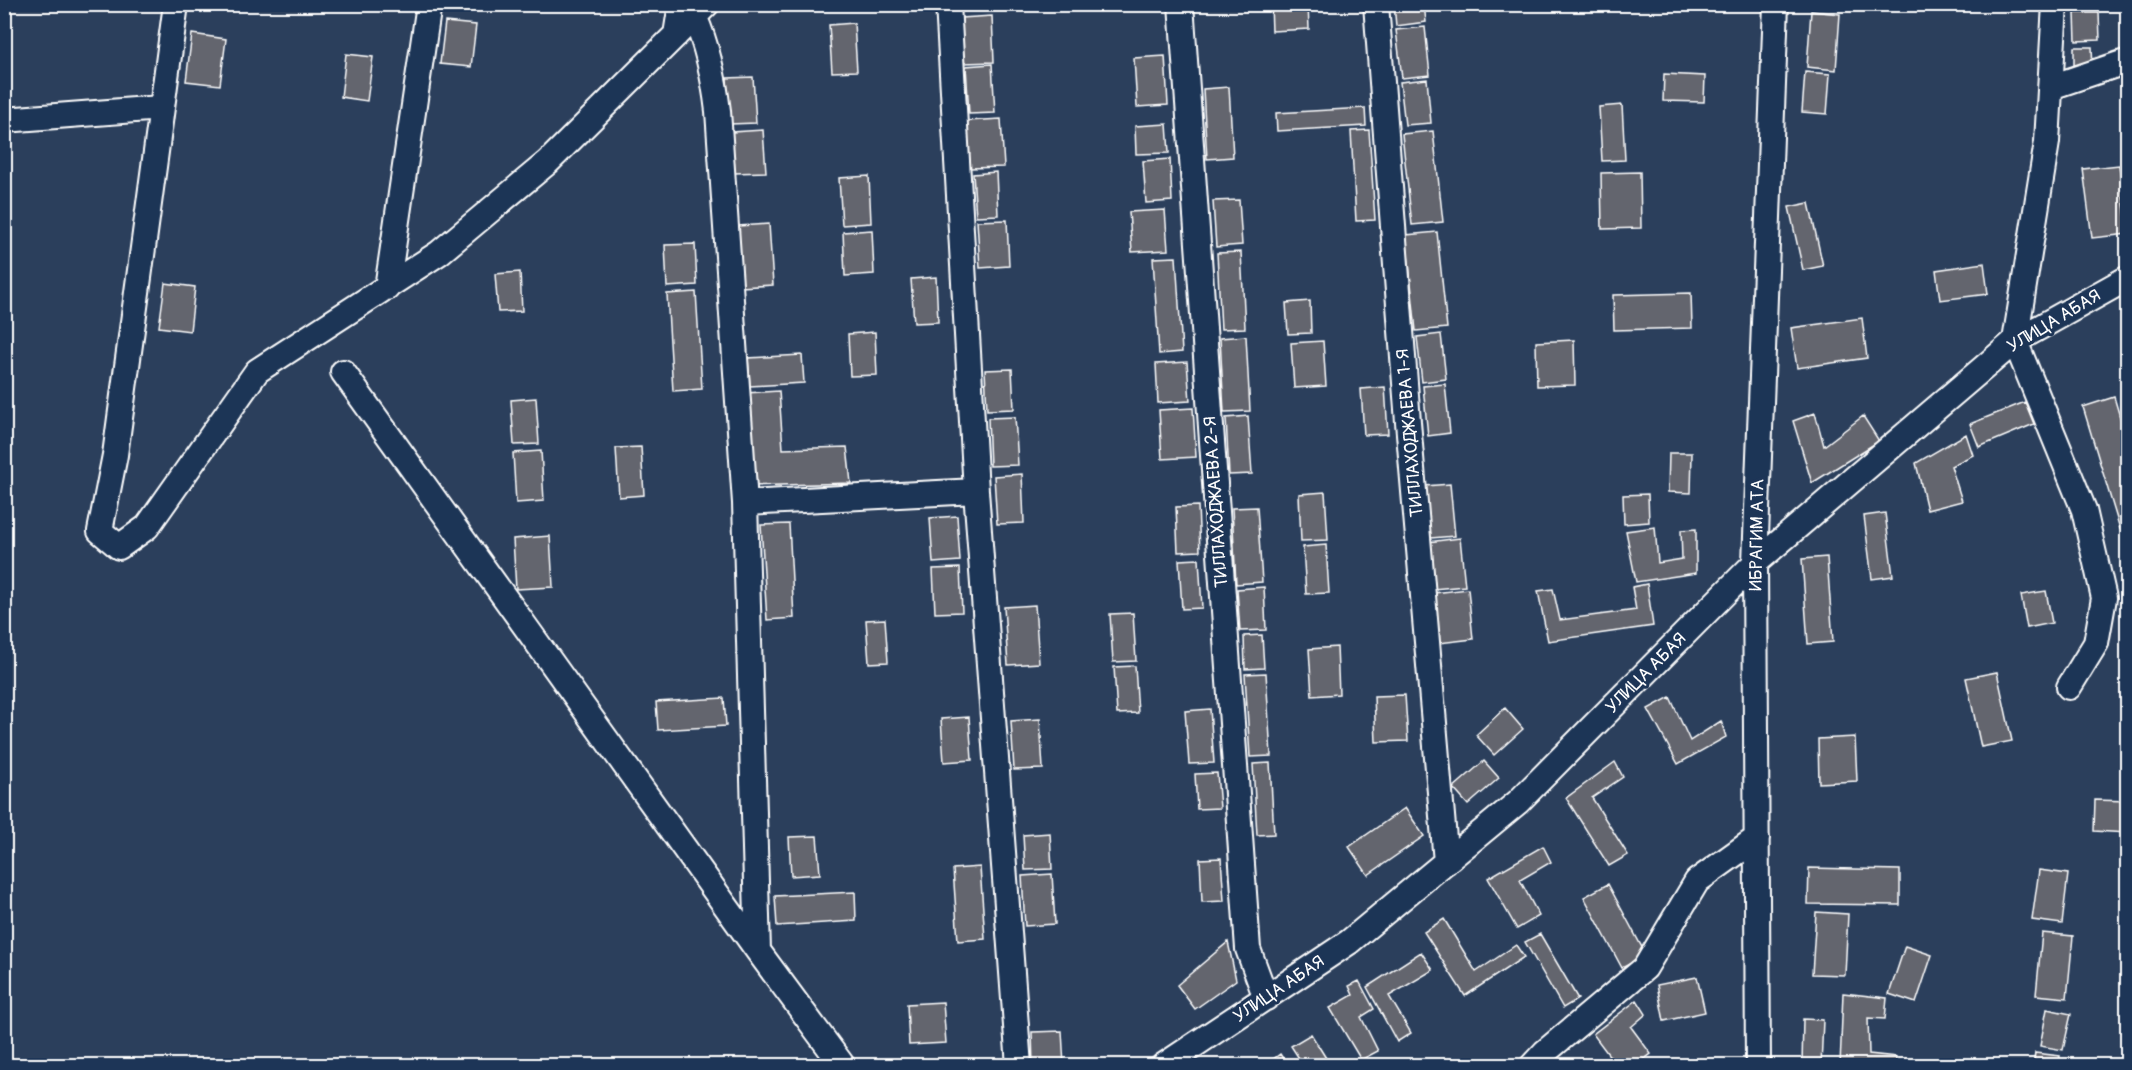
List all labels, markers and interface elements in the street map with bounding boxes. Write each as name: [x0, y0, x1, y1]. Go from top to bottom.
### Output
street label: УЛИЦА АБАЯ: [2003, 284, 2105, 358]
street label: ТИЛЛАХОДЖАЕВА 1-Я: [1391, 348, 1429, 518]
street label: ТИЛЛАХОДЖАЕВА 2-Я: [1199, 416, 1233, 588]
street label: ИБРАГИМ АТА: [1745, 479, 1769, 591]
street label: УЛИЦА АБАЯ: [1601, 628, 1691, 718]
street label: УЛИЦА АБАЯ: [1229, 950, 1329, 1028]

